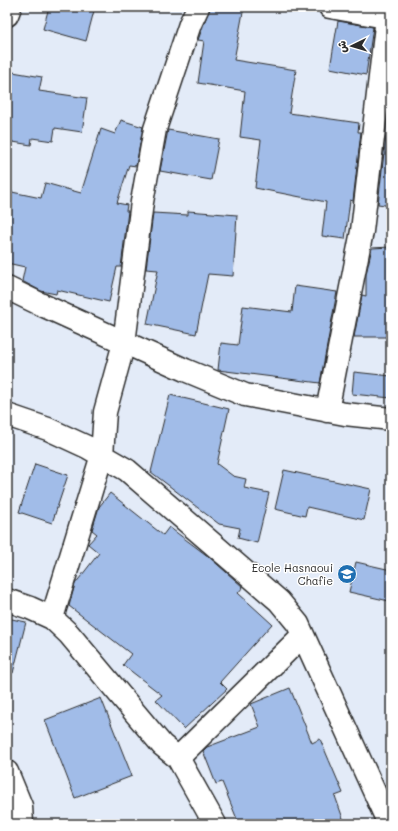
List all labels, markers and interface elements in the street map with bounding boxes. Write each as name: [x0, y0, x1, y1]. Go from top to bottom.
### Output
north arrow: [332, 26, 372, 66]
text: ش: [334, 40, 350, 54]
place label: Ecole Hasnaoui Chafie: [252, 560, 333, 588]
school or university icon: Ecole Hasnaoui Chafie: [336, 563, 358, 585]

